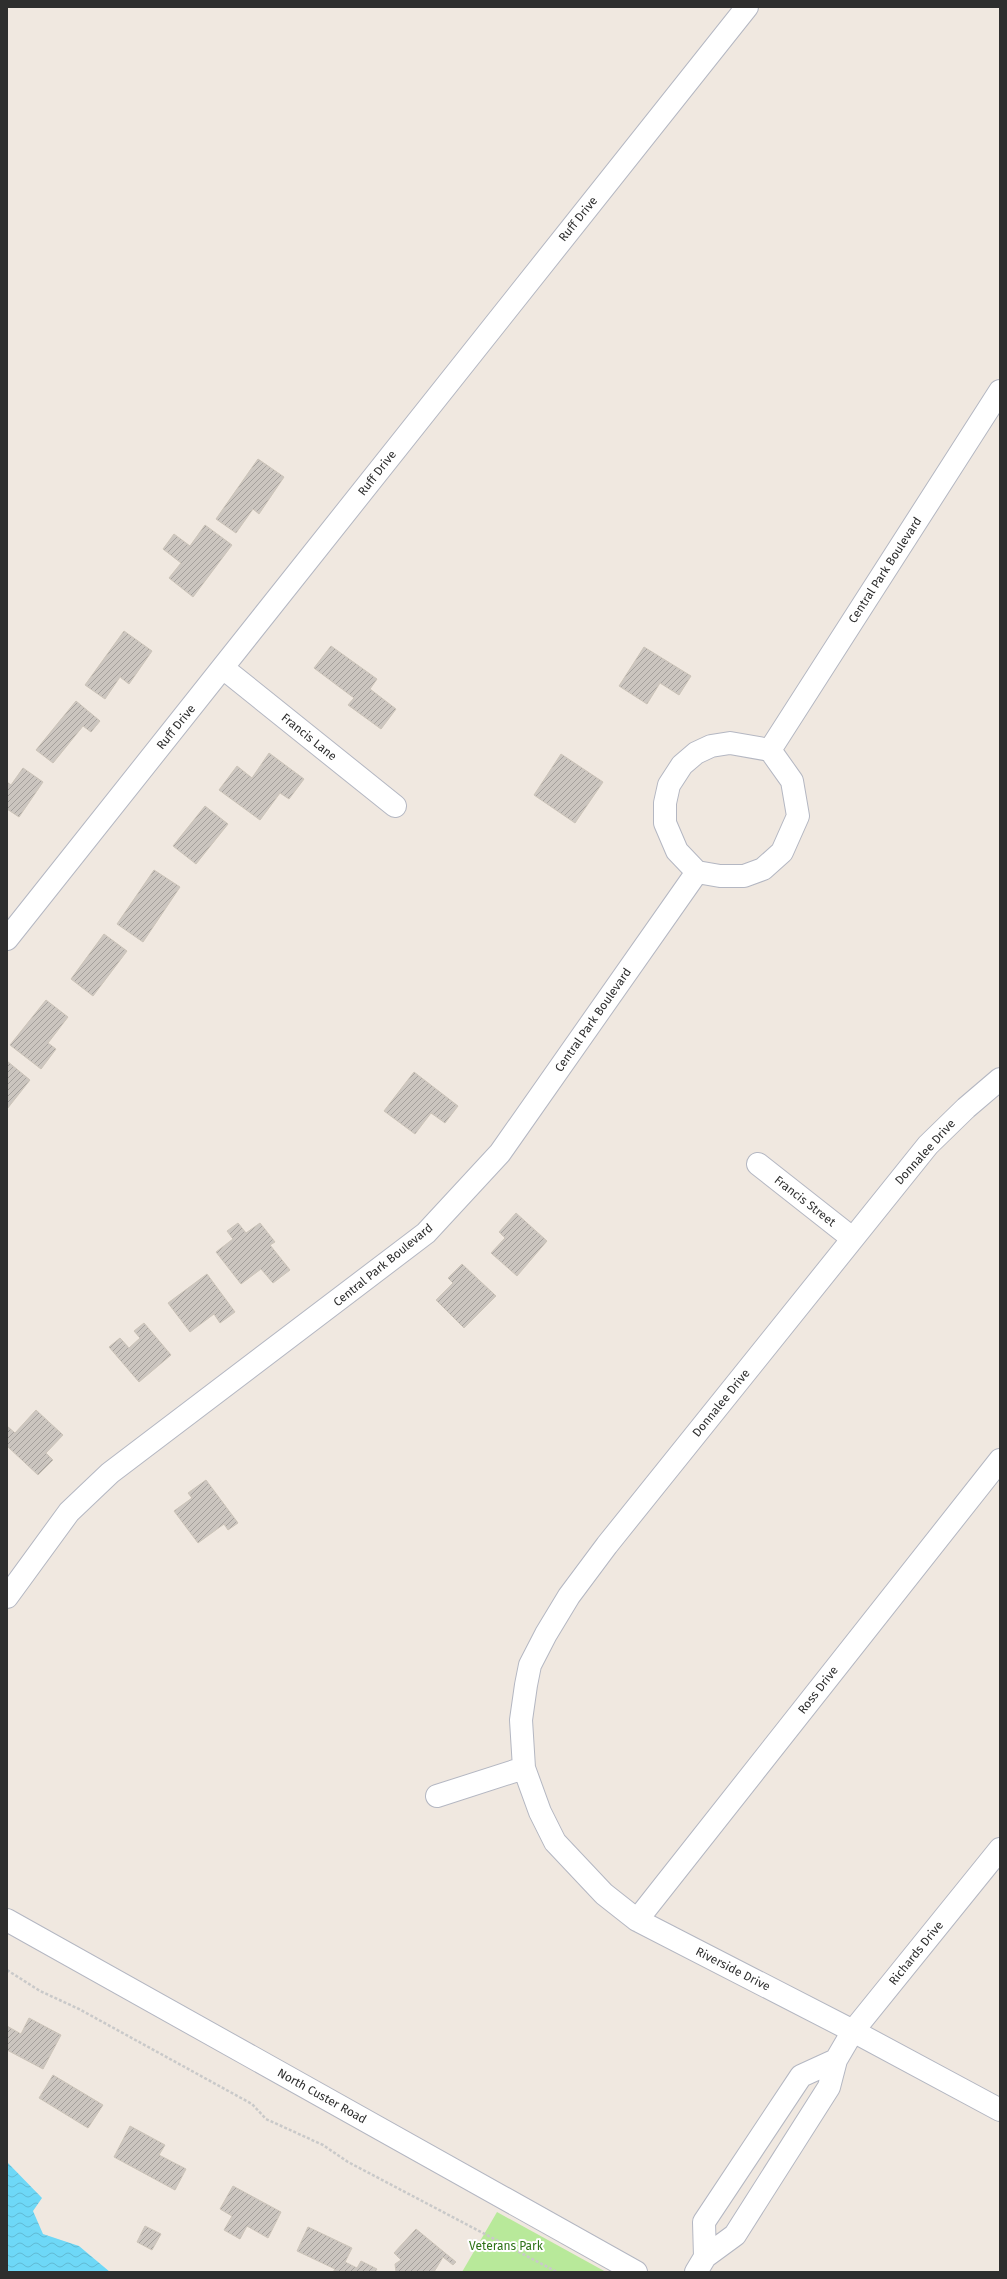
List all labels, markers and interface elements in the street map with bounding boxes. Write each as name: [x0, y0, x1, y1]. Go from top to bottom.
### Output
street label: Ruff Drive: [556, 194, 600, 244]
street label: Ruff Drive: [355, 448, 399, 498]
street label: Central Park Boulevard: [846, 514, 924, 626]
street label: Ruff Drive: [154, 702, 198, 752]
street label: Francis Lane: [279, 710, 339, 764]
street label: Central Park Boulevard: [552, 965, 634, 1075]
street label: Donnalee Drive: [892, 1116, 958, 1188]
street label: Francis Street: [772, 1173, 839, 1230]
street label: Central Park Boulevard: [331, 1221, 435, 1309]
street label: Donnalee Drive: [689, 1366, 753, 1440]
street label: Ross Drive: [795, 1663, 841, 1717]
street label: Richards Drive: [886, 1918, 946, 1988]
street label: Riverside Drive: [693, 1944, 773, 1994]
street label: North Custer Road: [275, 2066, 369, 2126]
park label: Veterans Park: [469, 2239, 544, 2253]

